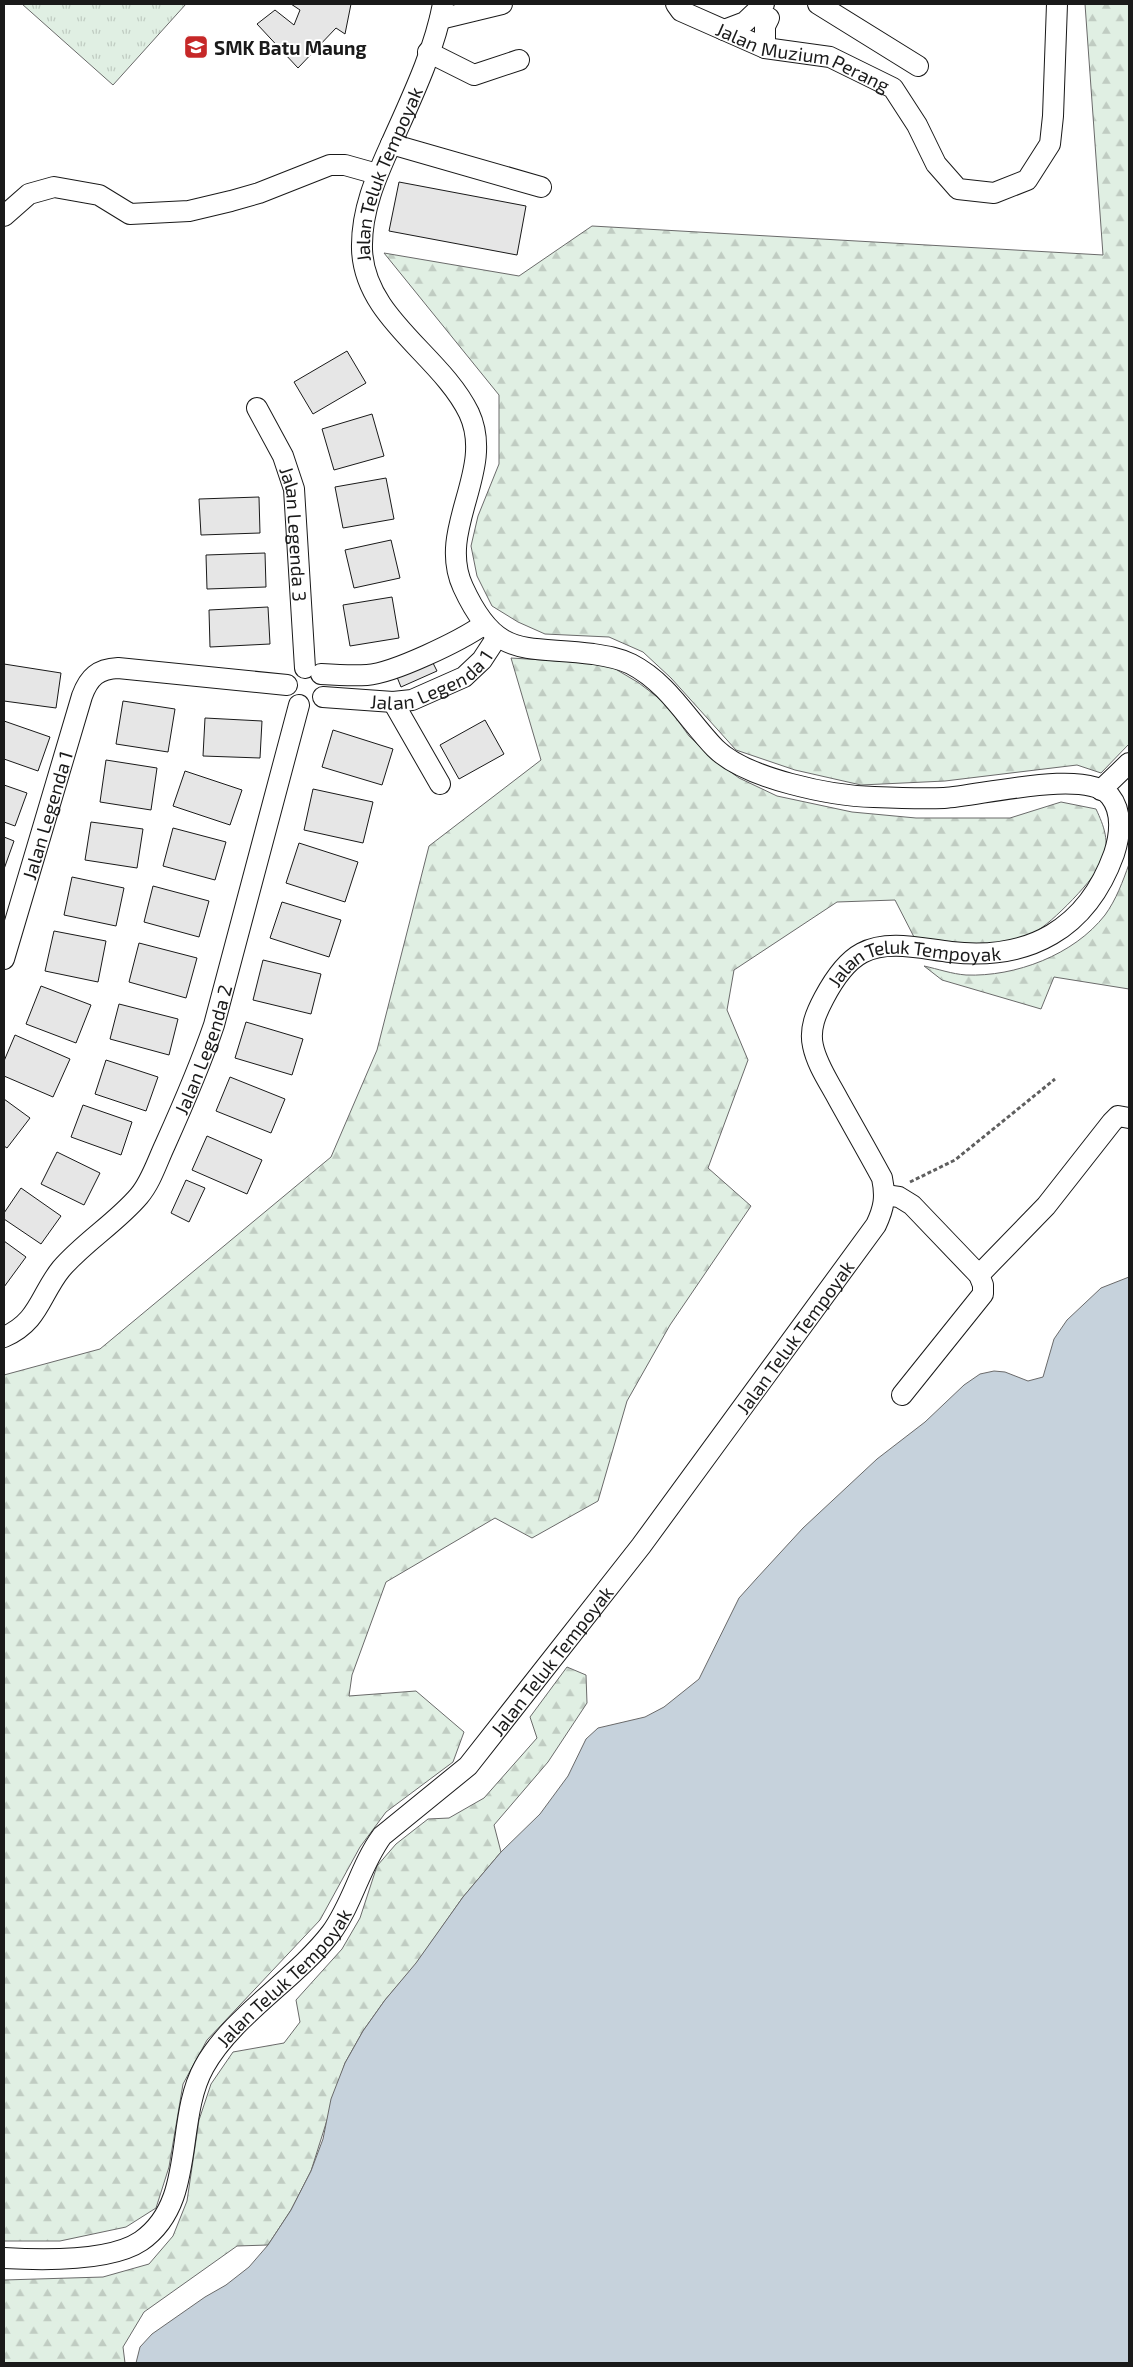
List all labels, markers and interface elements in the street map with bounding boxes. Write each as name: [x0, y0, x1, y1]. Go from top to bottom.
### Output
street label: Jalan Muzium Perang: [713, 17, 894, 96]
school or university icon: SMK Batu Maung: [183, 34, 209, 60]
place label: SMK Batu Maung: [214, 36, 367, 59]
street label: Jalan Teluk Tempoyak: [350, 83, 427, 263]
street label: Jalan Legenda 3: [276, 463, 312, 602]
street label: Jalan Legenda 1: [369, 646, 497, 713]
street label: Jalan Legenda 1: [17, 748, 77, 882]
street label: Jalan Teluk Tempoyak: [822, 934, 1002, 991]
street label: Jalan Legenda 2: [169, 982, 236, 1118]
street label: Jalan Teluk Tempoyak: [731, 1255, 858, 1418]
street label: Jalan Teluk Tempoyak: [485, 1580, 617, 1740]
street label: Jalan Teluk Tempoyak: [211, 1904, 355, 2051]

